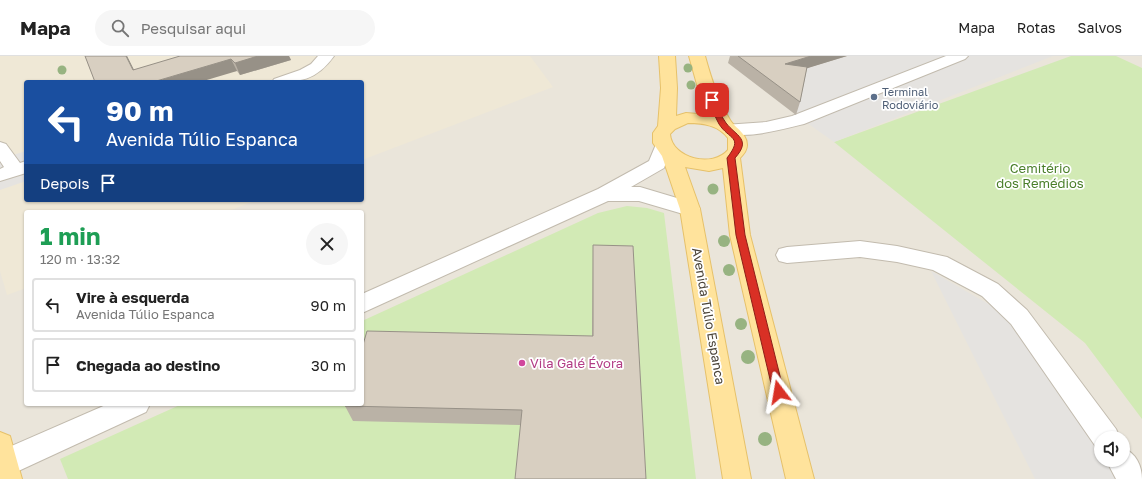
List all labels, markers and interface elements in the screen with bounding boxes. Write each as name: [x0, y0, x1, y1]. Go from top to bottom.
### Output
search box: [95, 10, 375, 46]
text: Mapa: [20, 16, 71, 39]
icon: search: [109, 17, 131, 39]
text: Pesquisar aqui: [141, 19, 246, 37]
text: Mapa: [958, 19, 995, 36]
text: Rotas: [1017, 19, 1056, 36]
text: Salvos: [1078, 19, 1122, 36]
pin: [695, 83, 729, 117]
place label: Terminal Rodoviário: [882, 85, 939, 111]
icon: arrive: [701, 89, 723, 111]
marker: Terminal Rodoviário: [869, 92, 879, 102]
text: 90 m: [106, 94, 173, 127]
icon: left: [40, 96, 92, 148]
text: Avenida Túlio Espanca: [106, 128, 298, 150]
park label: Cemitério dos Remédios: [996, 160, 1084, 191]
icon: arrive: [97, 172, 119, 194]
text: Depois: [40, 174, 89, 192]
text: 1 min: [40, 221, 100, 250]
button: close: [306, 223, 348, 265]
street label: Avenida Túlio Espanca: [689, 246, 729, 386]
text: 120 m · 13:32: [40, 251, 120, 267]
text: Vire à esquerda: [76, 288, 189, 306]
icon: left: [42, 294, 64, 316]
text: 90 m: [311, 296, 346, 314]
text: Avenida Túlio Espanca: [76, 306, 215, 322]
icon: arrive: [42, 354, 64, 376]
place label: Vila Galé Évora: [530, 355, 623, 371]
text: Chegada ao destino: [76, 356, 220, 374]
text: 30 m: [311, 356, 346, 374]
marker: Vila Galé Évora: [517, 358, 527, 368]
position arrow: [758, 371, 800, 413]
map controls: [1094, 431, 1130, 467]
button: sound: [1094, 431, 1130, 467]

